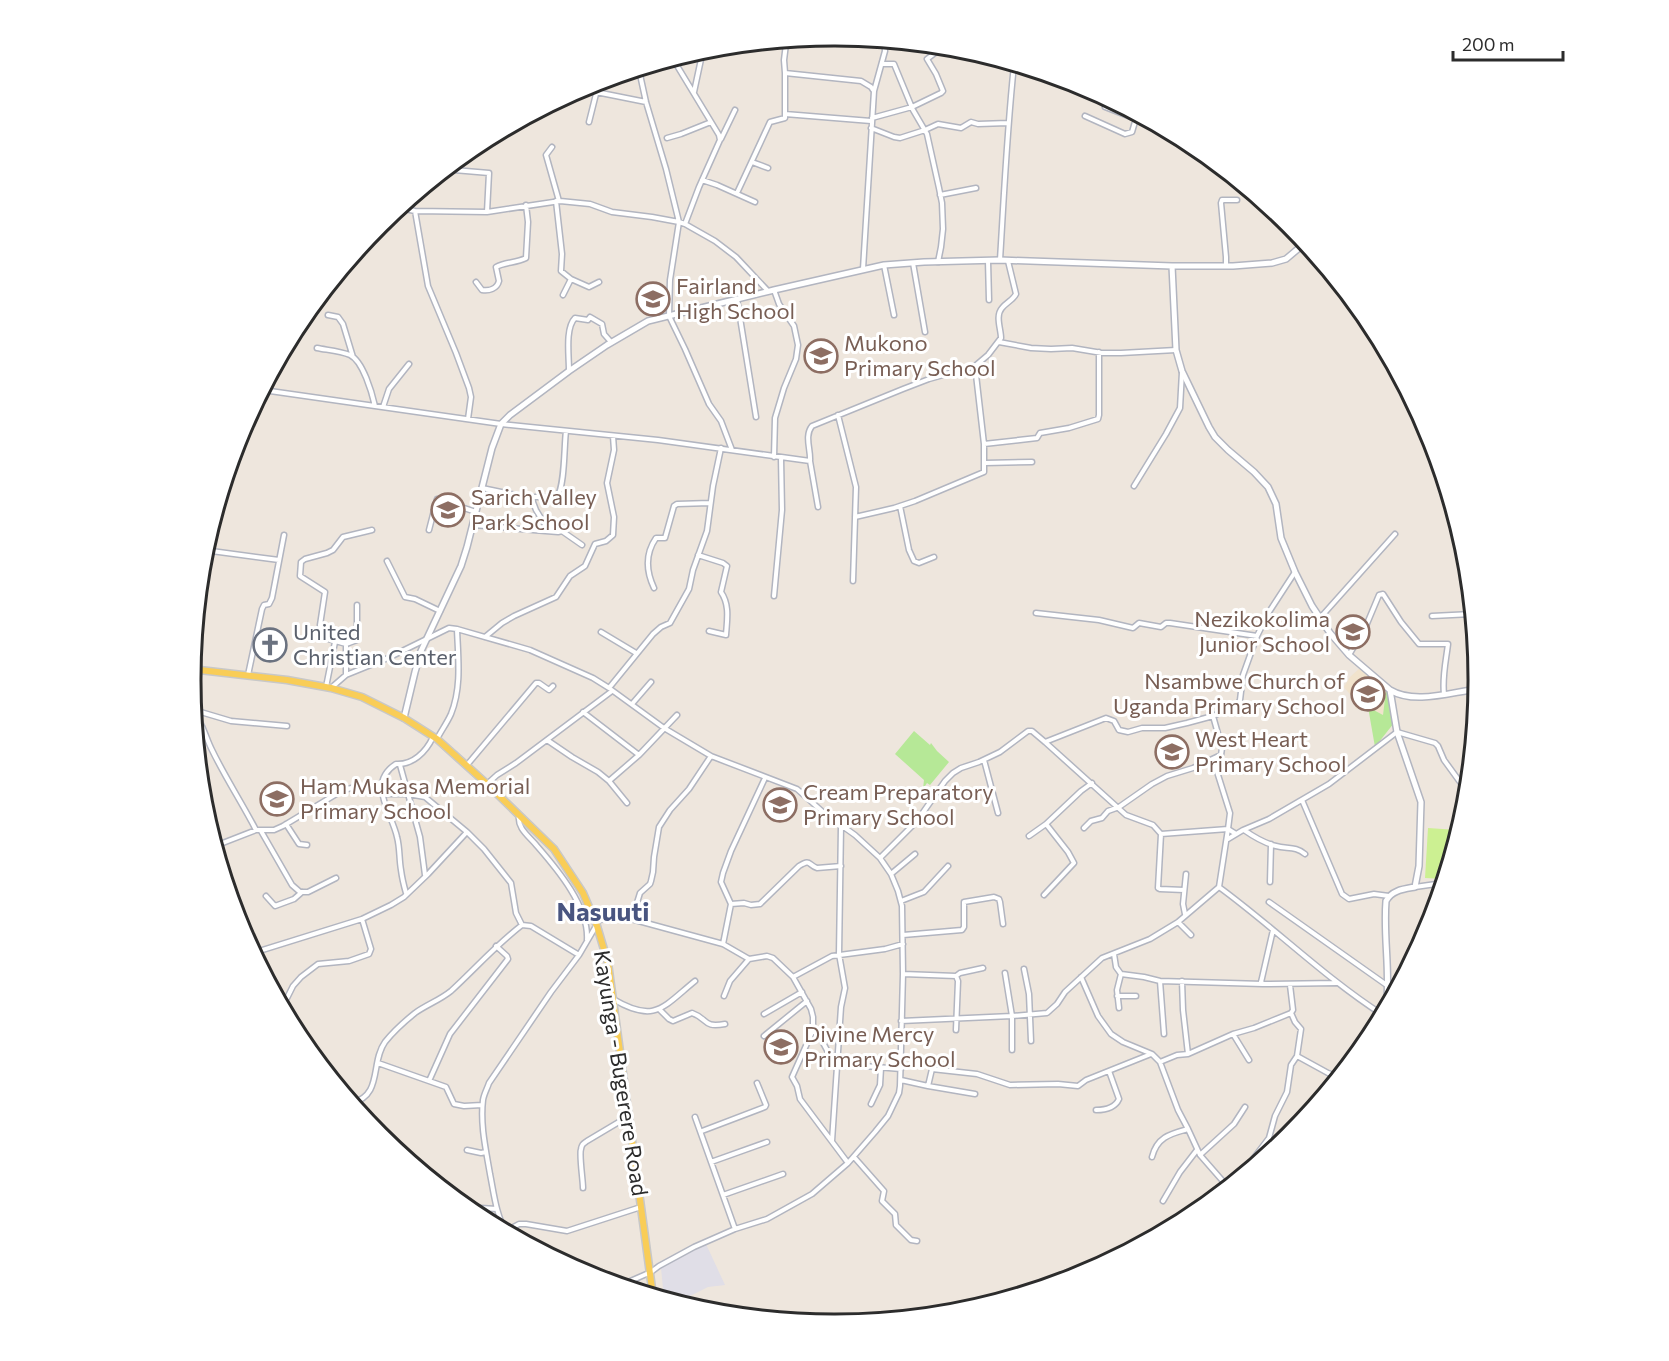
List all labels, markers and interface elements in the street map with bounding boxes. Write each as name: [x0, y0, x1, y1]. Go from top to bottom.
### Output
scale bar: [1453, 24, 1562, 62]
text: 200 m: [1462, 33, 1515, 55]
place label: Fairland High School: [676, 272, 795, 324]
school or university icon: Fairland High School: [635, 281, 671, 317]
place label: Mukono Primary School: [844, 329, 996, 381]
school or university icon: Mukono Primary School: [803, 338, 839, 374]
place label: Sarich Valley Park School: [471, 483, 597, 535]
school or university icon: Sarich Valley Park School: [430, 492, 466, 528]
place label: Nezikokolima Junior School: [1194, 605, 1330, 657]
school or university icon: Nezikokolima Junior School: [1335, 614, 1371, 650]
place label: United Christian Center: [293, 618, 457, 670]
church icon: United Christian Center: [252, 627, 288, 663]
place label: Nsambwe Church of Uganda Primary School: [1113, 667, 1345, 719]
school or university icon: Nsambwe Church of Uganda Primary School: [1350, 676, 1386, 712]
place label: West Heart Primary School: [1195, 725, 1347, 777]
school or university icon: West Heart Primary School: [1154, 734, 1190, 770]
place label: Ham Mukasa Memorial Primary School: [300, 772, 530, 824]
place label: Cream Preparatory Primary School: [803, 778, 994, 830]
school or university icon: Ham Mukasa Memorial Primary School: [259, 781, 295, 817]
school or university icon: Cream Preparatory Primary School: [762, 787, 798, 823]
district label: Nasuuti: [556, 895, 650, 926]
street label: Kayunga - Bugerere Road: [589, 948, 654, 1198]
place label: Divine Mercy Primary School: [804, 1020, 956, 1072]
school or university icon: Divine Mercy Primary School: [763, 1029, 799, 1065]

